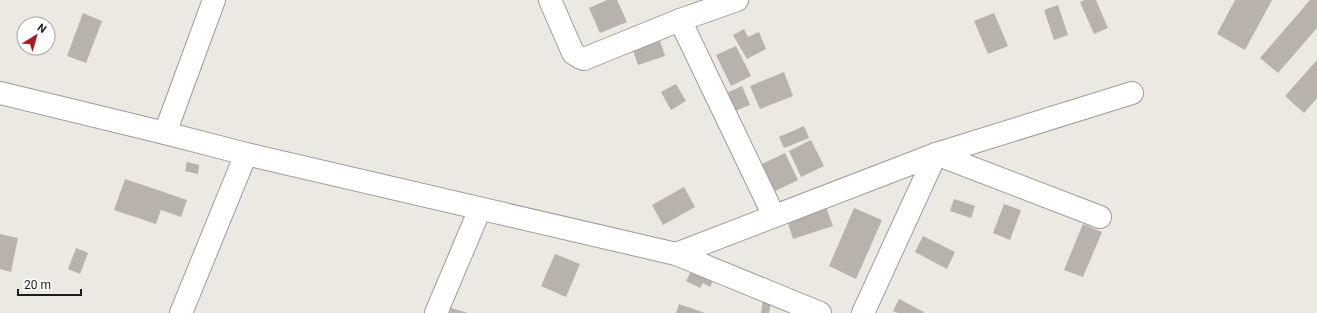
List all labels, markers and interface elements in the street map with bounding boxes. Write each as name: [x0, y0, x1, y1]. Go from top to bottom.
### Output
north arrow: [16, 16, 56, 56]
text: N: [35, 21, 49, 36]
scale bar: [18, 271, 81, 297]
text: 20 m: [24, 278, 51, 292]

